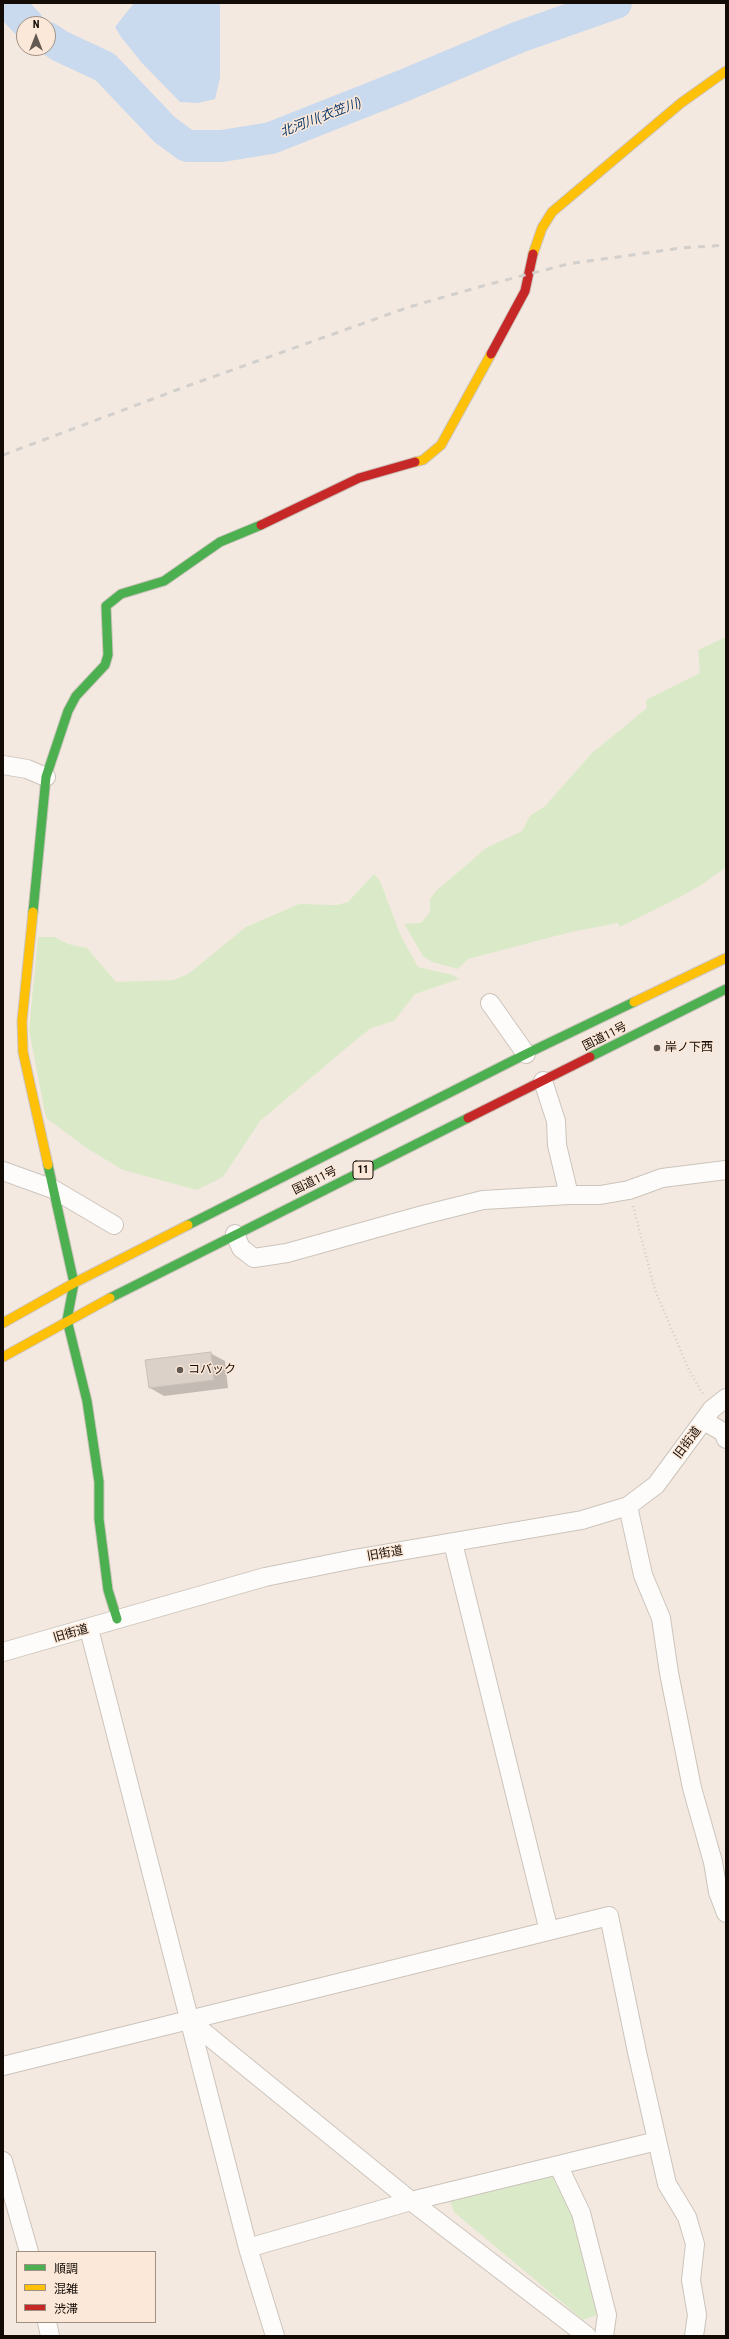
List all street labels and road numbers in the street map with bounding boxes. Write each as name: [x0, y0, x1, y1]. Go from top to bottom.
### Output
street label: 国道11号: [580, 1020, 630, 1054]
road number: 11: [353, 1161, 373, 1179]
street label: 国道11号: [290, 1164, 340, 1198]
street label: 旧街道: [671, 1424, 705, 1462]
street label: 旧街道: [366, 1544, 404, 1564]
street label: 旧街道: [52, 1622, 90, 1646]

